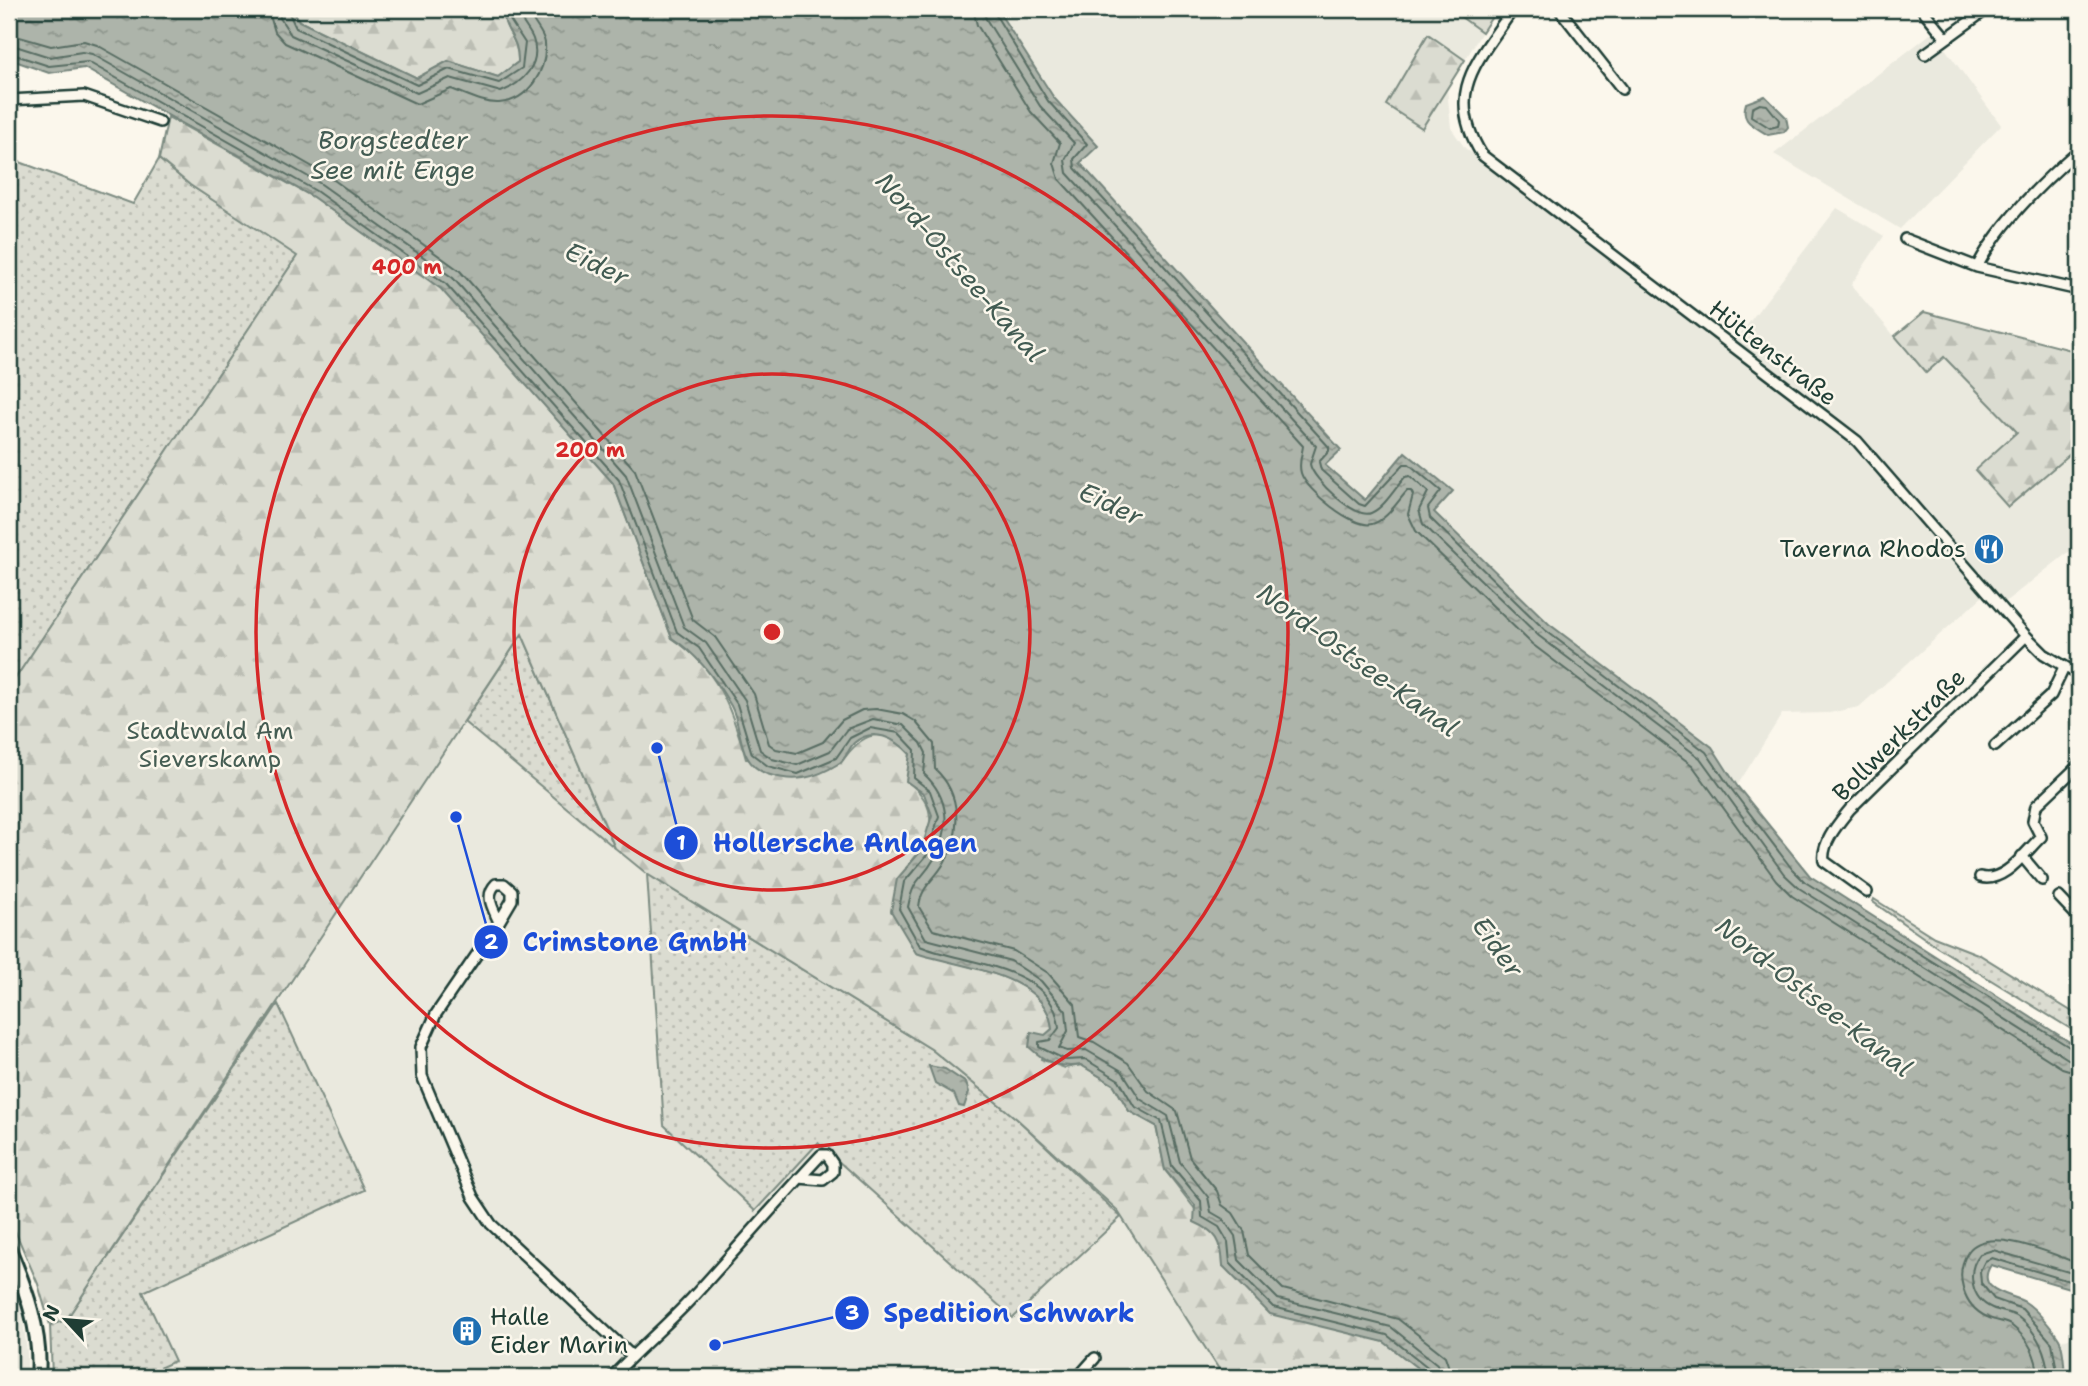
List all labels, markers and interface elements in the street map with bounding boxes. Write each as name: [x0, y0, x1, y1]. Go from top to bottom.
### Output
water label: Borgstedter See mit Enge: [311, 122, 475, 187]
water label: Nord-Ostsee-Kanal: [868, 164, 1053, 369]
water label: Eider: [559, 233, 636, 294]
text: 400 m: [372, 253, 442, 281]
street label: Hüttenstraße: [1702, 293, 1844, 413]
text: 200 m: [555, 436, 625, 464]
water label: Eider: [1073, 473, 1150, 534]
restaurant icon: Taverna Rhodos: [1972, 532, 2006, 566]
place label: Taverna Rhodos: [1780, 533, 1966, 565]
water label: Nord-Ostsee-Kanal: [1250, 575, 1466, 745]
centre of rings: [760, 620, 784, 644]
street label: Bollwerkstraße: [1826, 662, 1972, 808]
park label: Stadtwald Am Sieverskamp: [127, 715, 293, 775]
callout: Hollersche Anlagen: [664, 819, 991, 866]
text: Hollersche Anlagen: [713, 825, 977, 860]
text: 1: [676, 829, 686, 857]
water label: Eider: [1465, 909, 1533, 985]
water label: Nord-Ostsee-Kanal: [1709, 909, 1920, 1085]
callout: Crimstone GmbH: [473, 918, 761, 965]
text: Crimstone GmbH: [522, 924, 748, 959]
text: 2: [484, 928, 499, 956]
north arrow: [32, 1284, 102, 1354]
callout: Spedition Schwark: [834, 1290, 1149, 1337]
text: Spedition Schwark: [883, 1295, 1135, 1330]
text: 3: [845, 1299, 859, 1327]
text: N: [37, 1301, 66, 1325]
place label: Halle Eider Marin: [490, 1301, 628, 1361]
building icon: Halle Eider Marin: [450, 1314, 484, 1348]

